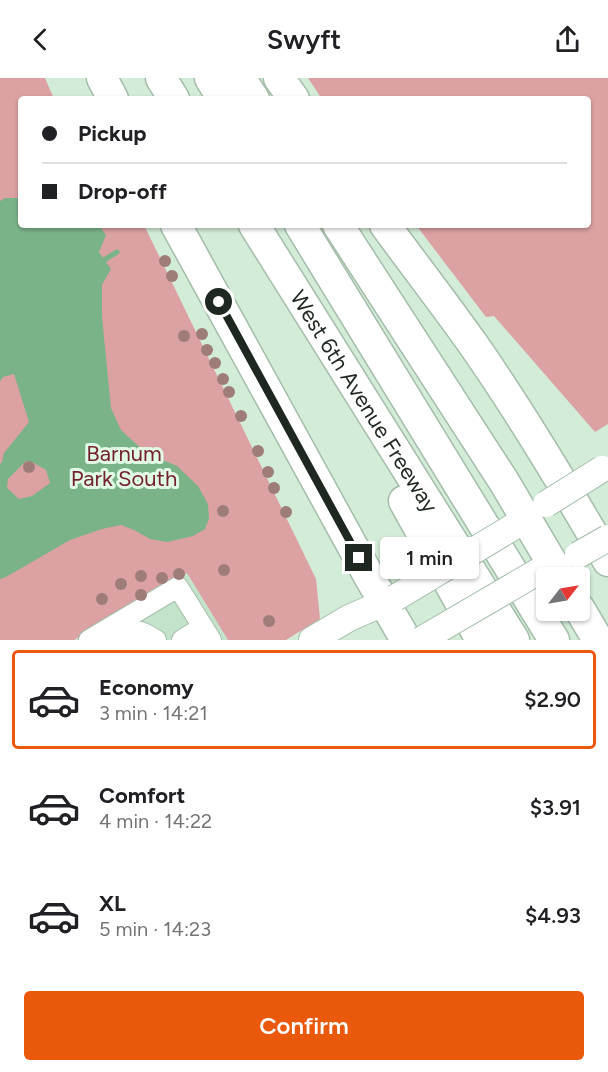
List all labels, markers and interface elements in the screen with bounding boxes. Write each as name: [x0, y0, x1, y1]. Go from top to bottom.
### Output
icon: back: [24, 23, 57, 56]
text: Swyft: [267, 23, 341, 56]
icon: share: [551, 23, 584, 56]
text: Pickup: [78, 120, 147, 147]
text: Drop-off: [78, 178, 167, 205]
street label: West 6th Avenue Freeway: [285, 285, 444, 518]
route start: [205, 288, 232, 315]
park label: Barnum Park South: [71, 440, 177, 492]
callout: 1 min: [380, 537, 479, 579]
route end: [345, 544, 372, 571]
text: 1 min: [406, 546, 453, 570]
north arrow: [536, 567, 590, 621]
map controls: [536, 567, 590, 621]
icon: car: [27, 673, 81, 727]
text: Economy: [99, 674, 194, 701]
text: $2.90: [524, 686, 581, 713]
text: 3 min · 14:21: [99, 701, 208, 725]
icon: car: [27, 781, 81, 835]
text: Comfort: [99, 782, 185, 809]
text: $3.91: [530, 794, 581, 821]
text: 4 min · 14:22: [99, 809, 212, 833]
icon: car: [27, 889, 81, 943]
text: XL: [99, 890, 126, 917]
text: $4.93: [525, 902, 581, 929]
text: 5 min · 14:23: [99, 917, 211, 941]
button: Confirm: [24, 991, 584, 1060]

